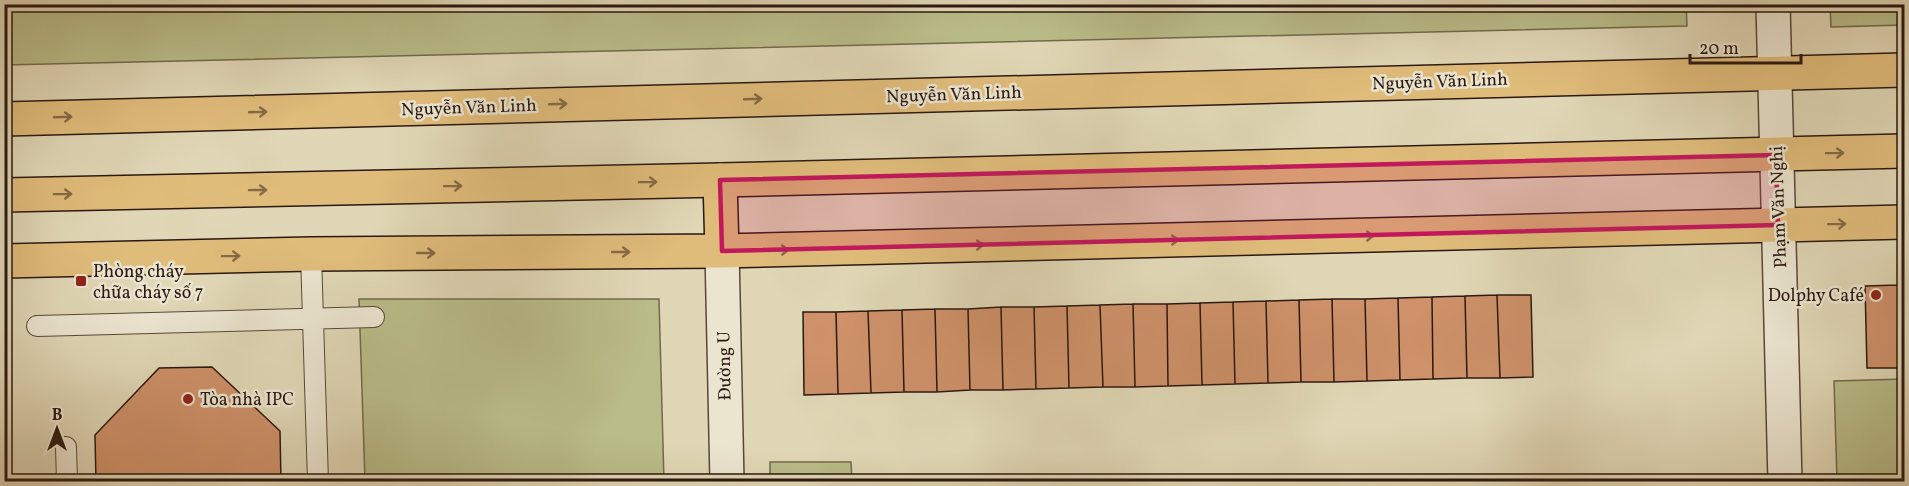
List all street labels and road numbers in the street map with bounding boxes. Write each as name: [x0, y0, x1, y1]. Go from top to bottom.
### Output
street label: Nguyễn Văn Linh: [1372, 68, 1509, 97]
street label: Nguyễn Văn Linh: [886, 81, 1023, 110]
street label: Nguyễn Văn Linh: [401, 94, 538, 123]
street label: Phạm Văn Nghị: [1765, 145, 1794, 269]
street label: Đường U: [712, 331, 739, 401]

